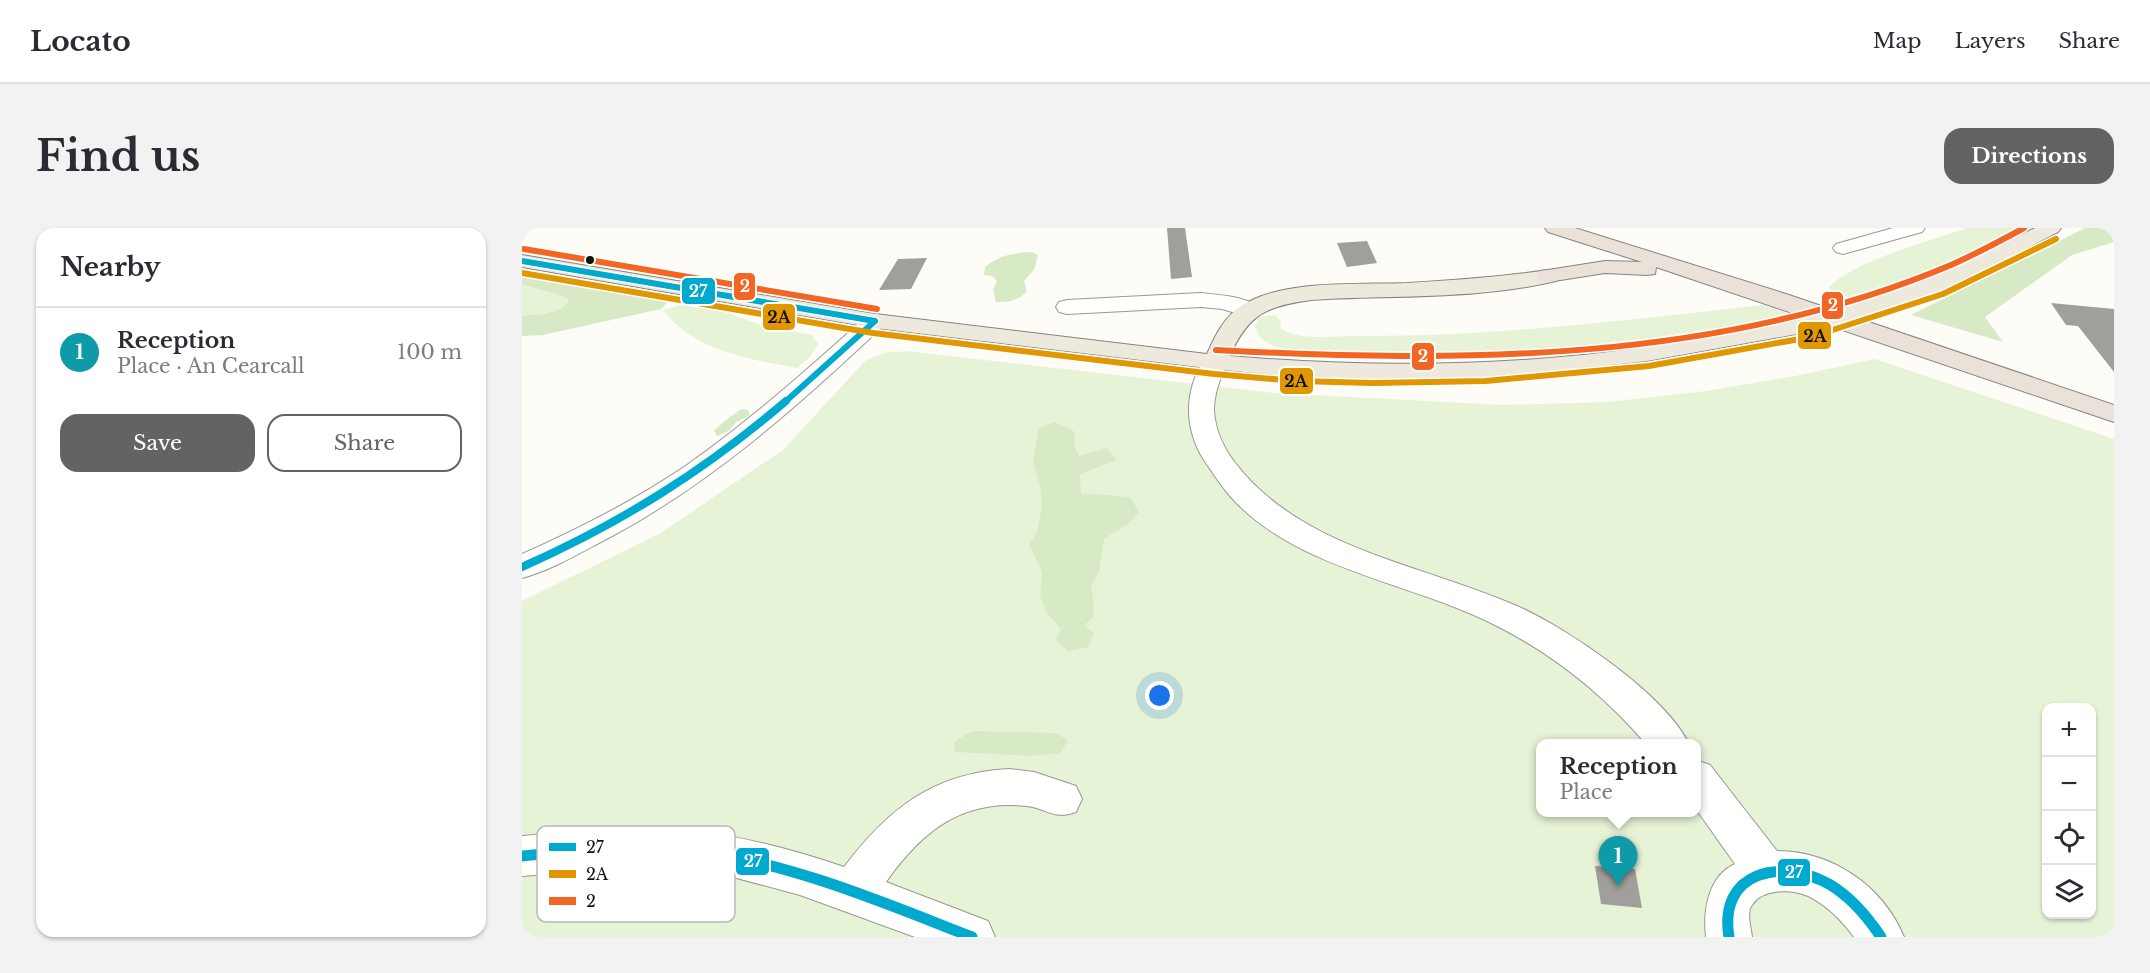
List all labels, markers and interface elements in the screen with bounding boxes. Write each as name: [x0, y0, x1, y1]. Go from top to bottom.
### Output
text: Locato: [30, 24, 131, 59]
text: Map: [1873, 28, 1922, 54]
text: Layers: [1955, 28, 2026, 54]
text: Share: [2059, 28, 2120, 54]
button: Directions: [1944, 128, 2114, 184]
text: Find us: [36, 130, 200, 182]
text: Nearby: [60, 251, 161, 283]
unlabelled marker: [584, 254, 596, 266]
line badge: 2: [733, 272, 756, 301]
text: 2: [740, 276, 750, 296]
line badge: 27: [681, 277, 716, 305]
text: 27: [689, 281, 708, 301]
line badge: 2: [1821, 291, 1844, 320]
text: 2: [1828, 295, 1838, 315]
line badge: 2A: [762, 303, 796, 331]
text: 2A: [767, 307, 792, 327]
line badge: 2A: [1797, 321, 1832, 350]
text: 2A: [1803, 326, 1828, 346]
text: Reception: [117, 327, 235, 354]
text: 1: [75, 340, 84, 364]
text: 100 m: [397, 340, 462, 364]
line badge: 2: [1411, 342, 1435, 371]
text: 2: [1418, 346, 1428, 366]
text: Place · An Cearcall: [117, 354, 305, 378]
line badge: 2A: [1279, 367, 1314, 395]
text: 2A: [1284, 371, 1309, 391]
button: Save: [60, 414, 255, 472]
button: Share: [267, 414, 462, 472]
your location: [1145, 681, 1174, 710]
map controls: [2042, 703, 2096, 919]
button: +: [2042, 703, 2096, 757]
popup: [1536, 739, 1701, 817]
text: Reception: [1559, 753, 1678, 780]
button: −: [2042, 757, 2096, 811]
text: Place: [1559, 780, 1613, 804]
button: locate: [2042, 811, 2096, 865]
legend: [537, 826, 735, 922]
pin: 1: [1598, 836, 1638, 886]
text: 27: [586, 837, 605, 857]
line badge: 27: [735, 847, 770, 876]
text: 27: [744, 851, 763, 871]
line badge: 27: [1777, 858, 1811, 887]
text: 27: [1785, 862, 1804, 882]
text: 2A: [586, 864, 609, 884]
button: layers: [2042, 865, 2096, 919]
text: 2: [586, 891, 596, 911]

